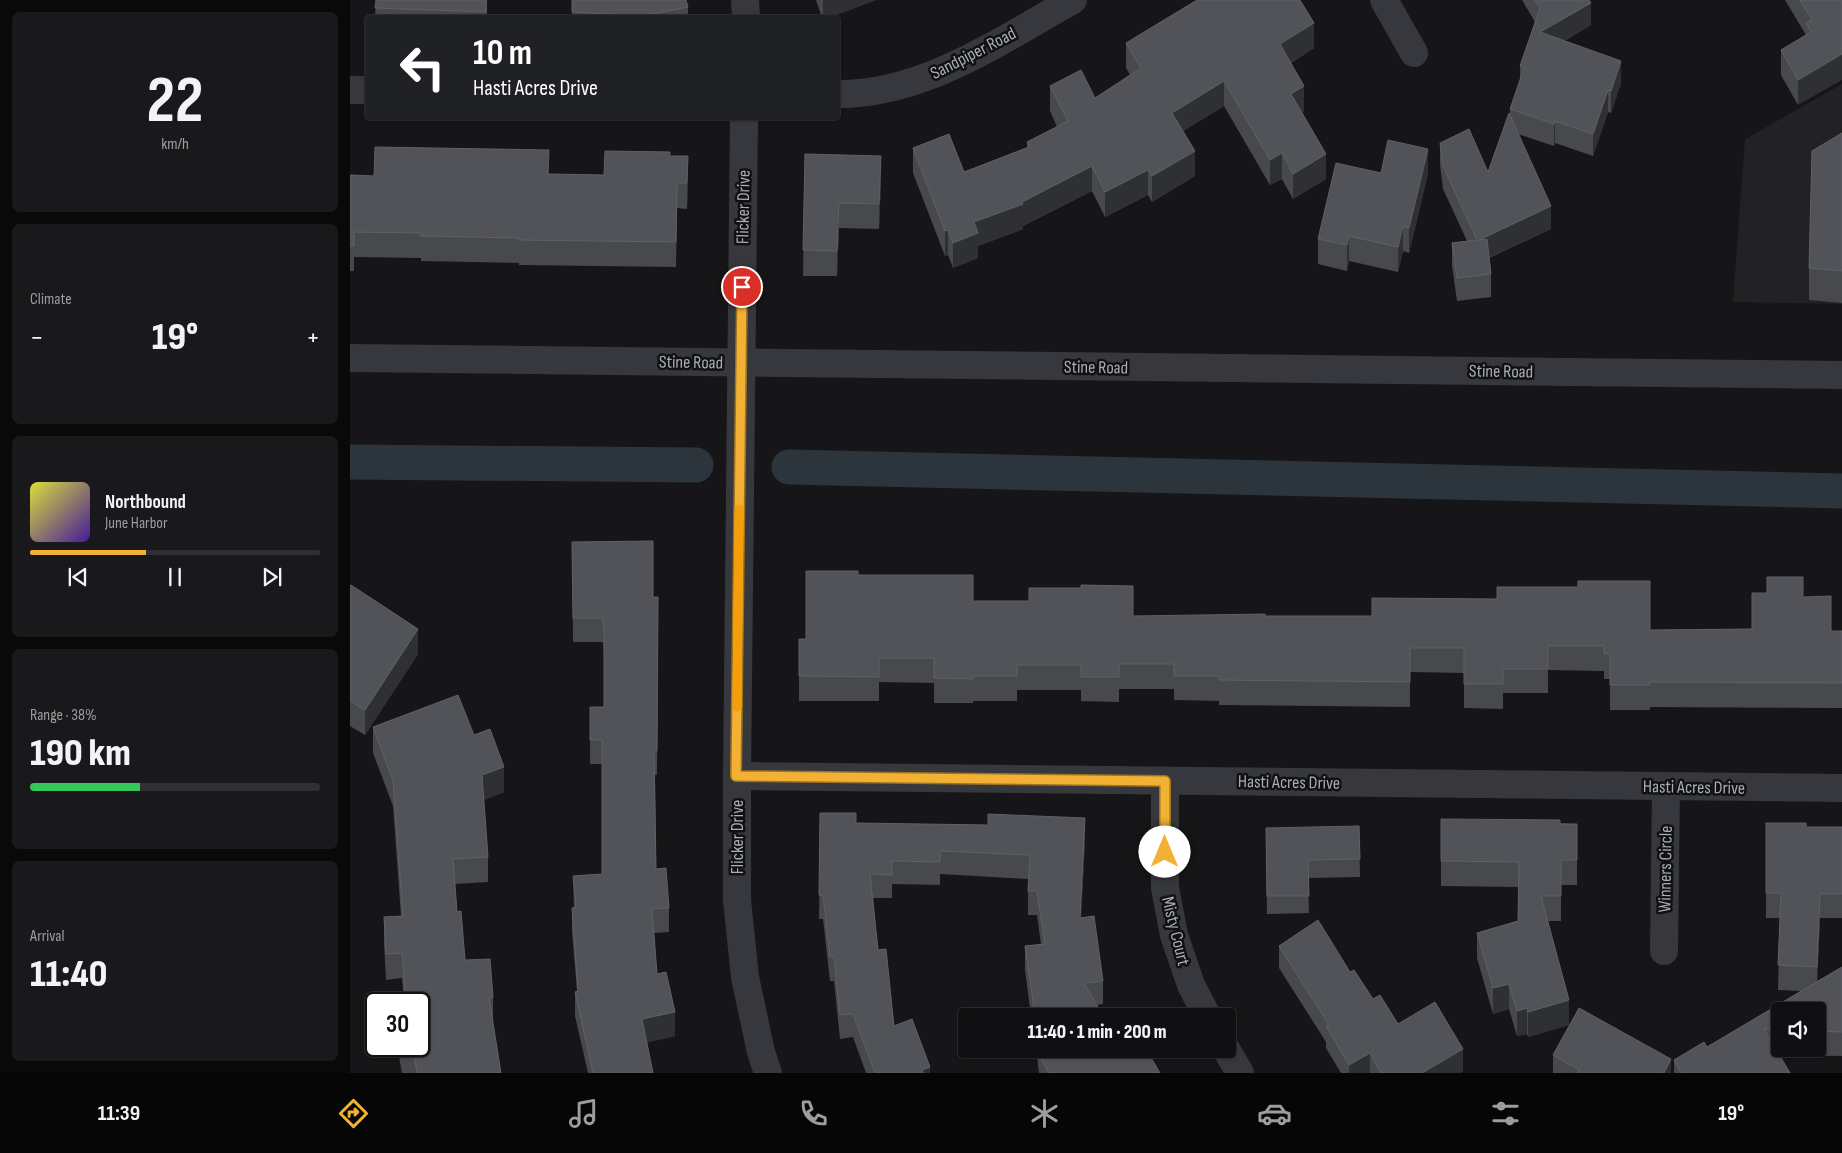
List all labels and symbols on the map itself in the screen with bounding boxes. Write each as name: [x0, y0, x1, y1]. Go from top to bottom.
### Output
street label: Sandpiper Road: [927, 23, 1020, 84]
street label: Flicker Drive: [732, 170, 755, 244]
pin: [721, 266, 763, 308]
street label: Stine Road: [659, 351, 723, 374]
street label: Stine Road: [1064, 356, 1128, 379]
street label: Stine Road: [1469, 360, 1533, 383]
street label: Hasti Acres Drive: [1238, 771, 1340, 794]
street label: Hasti Acres Drive: [1643, 776, 1745, 799]
street label: Flicker Drive: [727, 800, 748, 874]
position arrow: [1138, 825, 1190, 877]
street label: Winners Circle: [1654, 825, 1677, 913]
street label: Misty Court: [1157, 894, 1194, 968]
speed limit sign: 30: [365, 992, 430, 1057]

